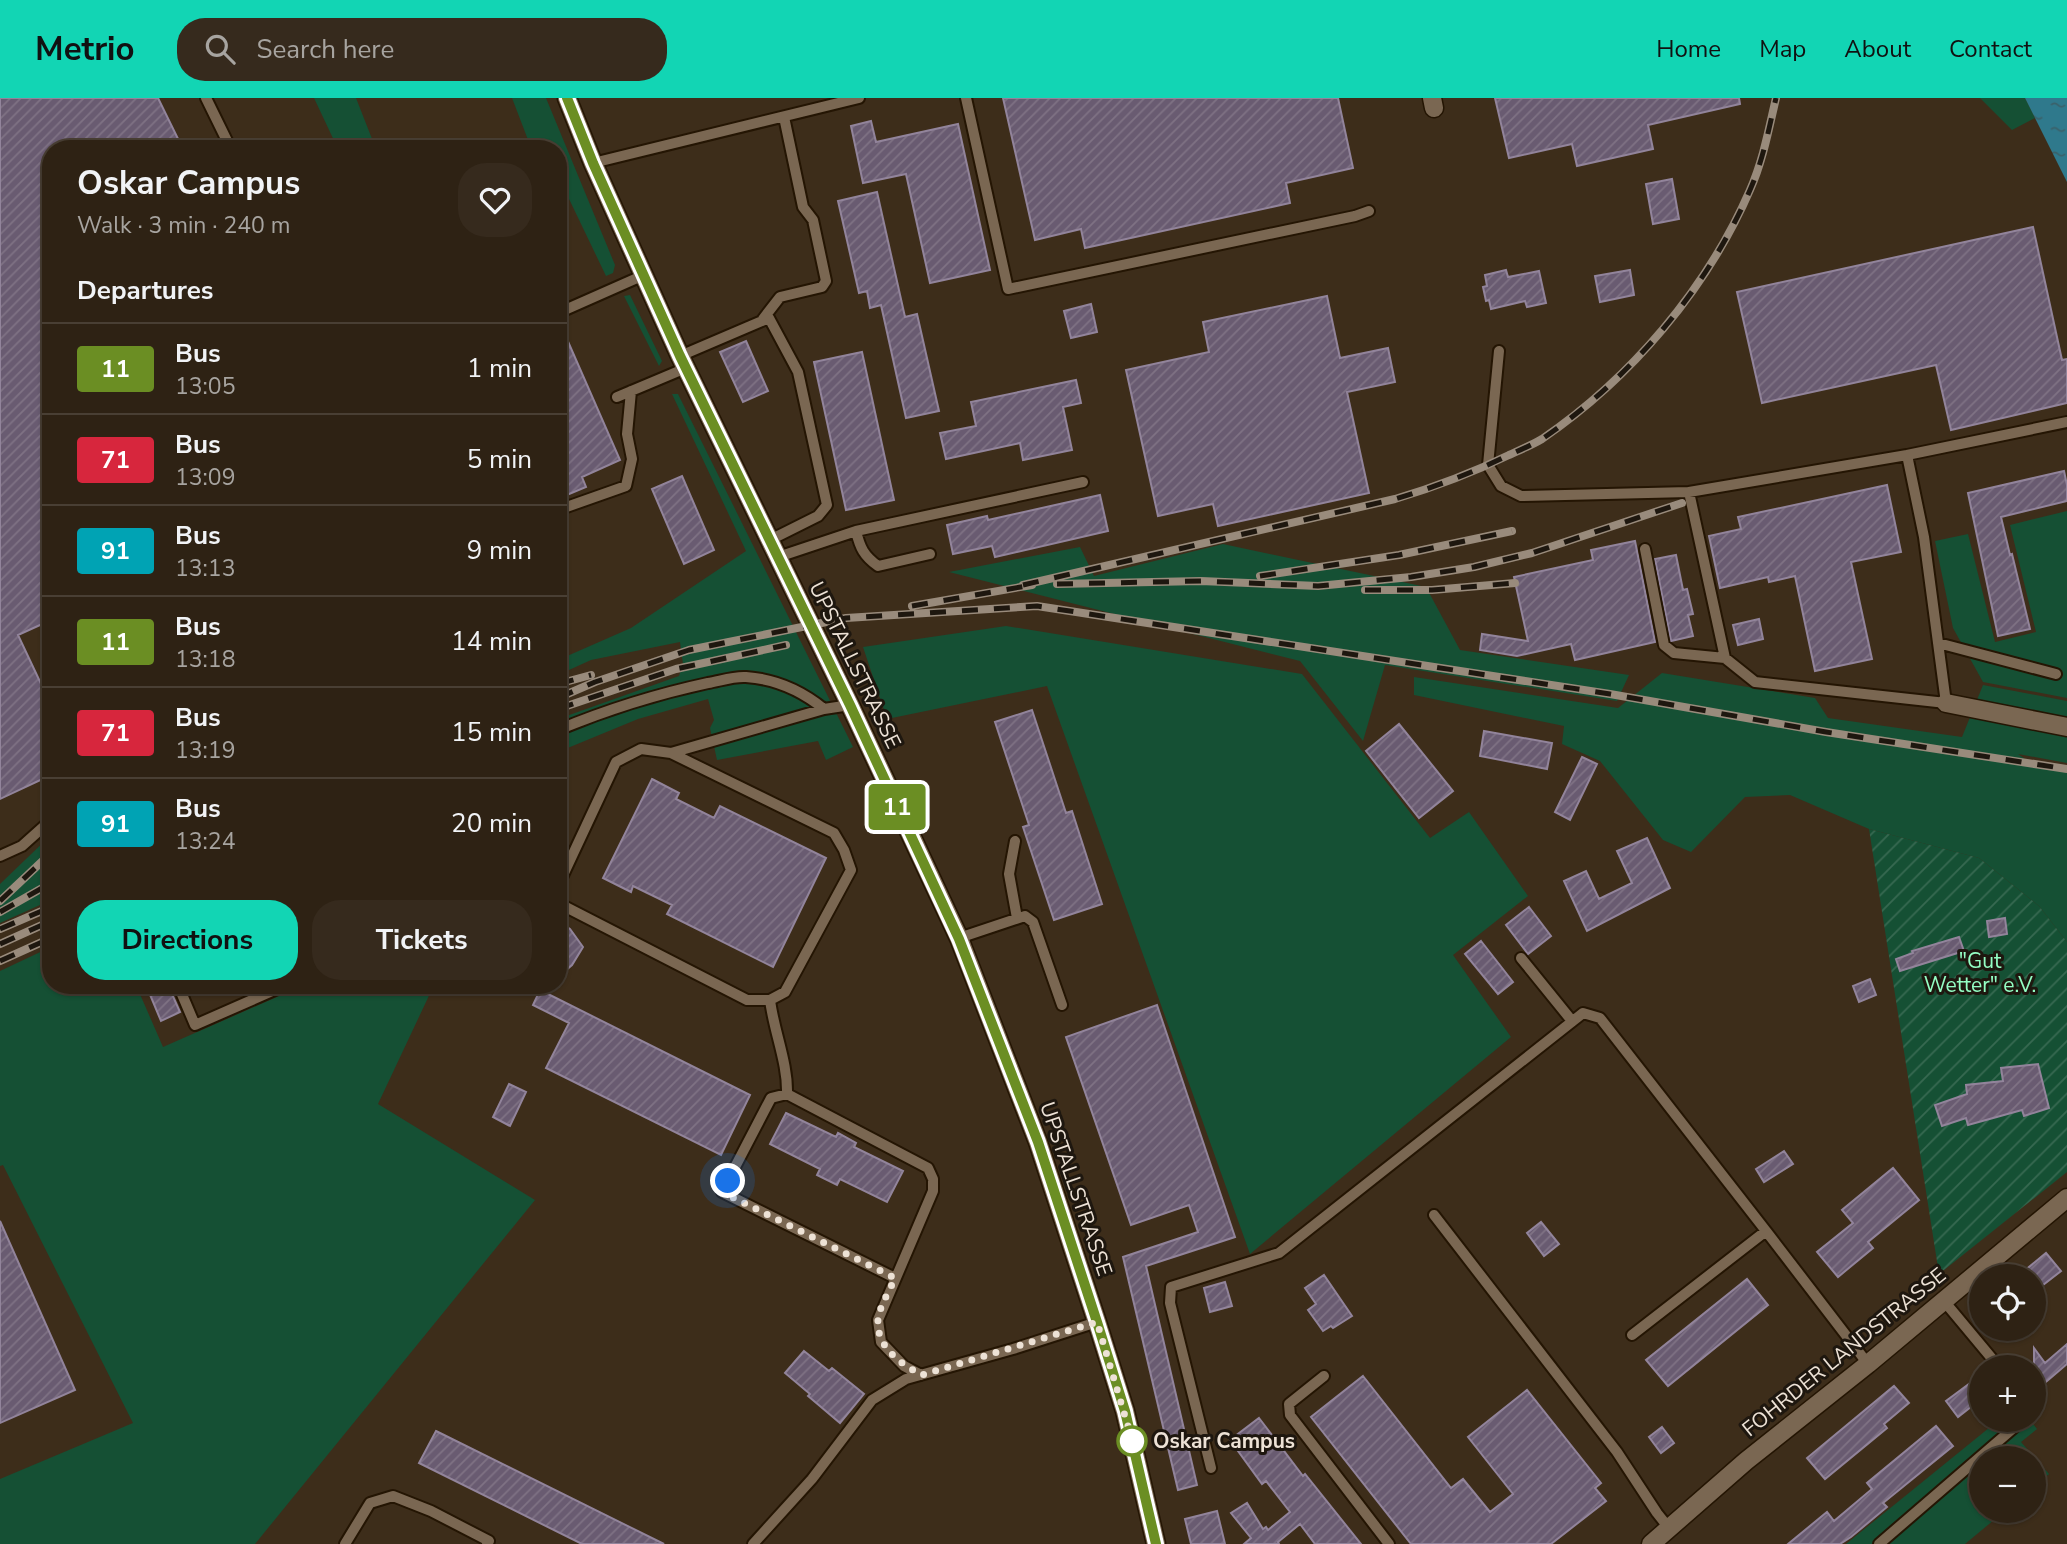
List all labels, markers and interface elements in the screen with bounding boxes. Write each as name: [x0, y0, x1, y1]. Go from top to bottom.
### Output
search box: [177, 18, 667, 81]
text: Metrio: [35, 27, 135, 72]
icon: search: [201, 30, 239, 68]
text: Search here: [257, 32, 394, 67]
text: Home: [1656, 33, 1721, 65]
text: Map: [1759, 33, 1806, 65]
text: About: [1844, 33, 1911, 65]
text: Contact: [1949, 33, 2032, 65]
text: Oskar Campus: [77, 161, 300, 206]
button: heart: [458, 163, 532, 237]
text: Walk · 3 min · 240 m: [77, 210, 290, 241]
text: Departures: [77, 273, 213, 308]
text: Bus: [175, 336, 221, 371]
text: 1 min: [467, 351, 532, 386]
text: 11: [101, 353, 130, 385]
text: 13:05: [175, 371, 235, 402]
text: Bus: [175, 427, 221, 462]
text: 5 min: [467, 442, 532, 477]
text: 71: [101, 444, 130, 476]
text: 13:09: [175, 462, 235, 493]
text: Bus: [175, 518, 221, 553]
text: 9 min: [467, 533, 532, 568]
text: 91: [101, 535, 130, 567]
text: 13:13: [175, 553, 235, 584]
street label: UPSTALLSTRASSE: [802, 577, 908, 753]
text: Bus: [175, 609, 221, 644]
text: 14 min: [451, 624, 532, 659]
text: 11: [101, 626, 130, 658]
text: 13:18: [175, 644, 235, 675]
text: Bus: [175, 700, 221, 735]
text: 15 min: [451, 715, 532, 750]
text: 71: [101, 717, 130, 749]
text: 13:19: [175, 735, 235, 766]
line badge: 11: [866, 784, 928, 830]
text: Bus: [175, 791, 221, 826]
text: 11: [883, 791, 911, 823]
text: 20 min: [451, 806, 532, 841]
text: 91: [101, 808, 130, 840]
text: 13:24: [175, 826, 235, 857]
button: Directions: [77, 900, 298, 980]
button: Tickets: [312, 900, 532, 980]
park label: "Gut Wetter" e.V.: [1924, 947, 2036, 999]
street label: UPSTALLSTRASSE: [1033, 1098, 1119, 1280]
your location: [710, 1163, 745, 1198]
street label: FOHRDER LANDSTRASSE: [1736, 1261, 1952, 1443]
map controls: [1969, 1264, 2046, 1523]
button: locate: [1969, 1264, 2046, 1341]
button: +: [1969, 1355, 2046, 1432]
marker: Oskar Campus: [1117, 1426, 1147, 1456]
place label: Oskar Campus: [1153, 1427, 1295, 1455]
button: −: [1969, 1446, 2046, 1523]

